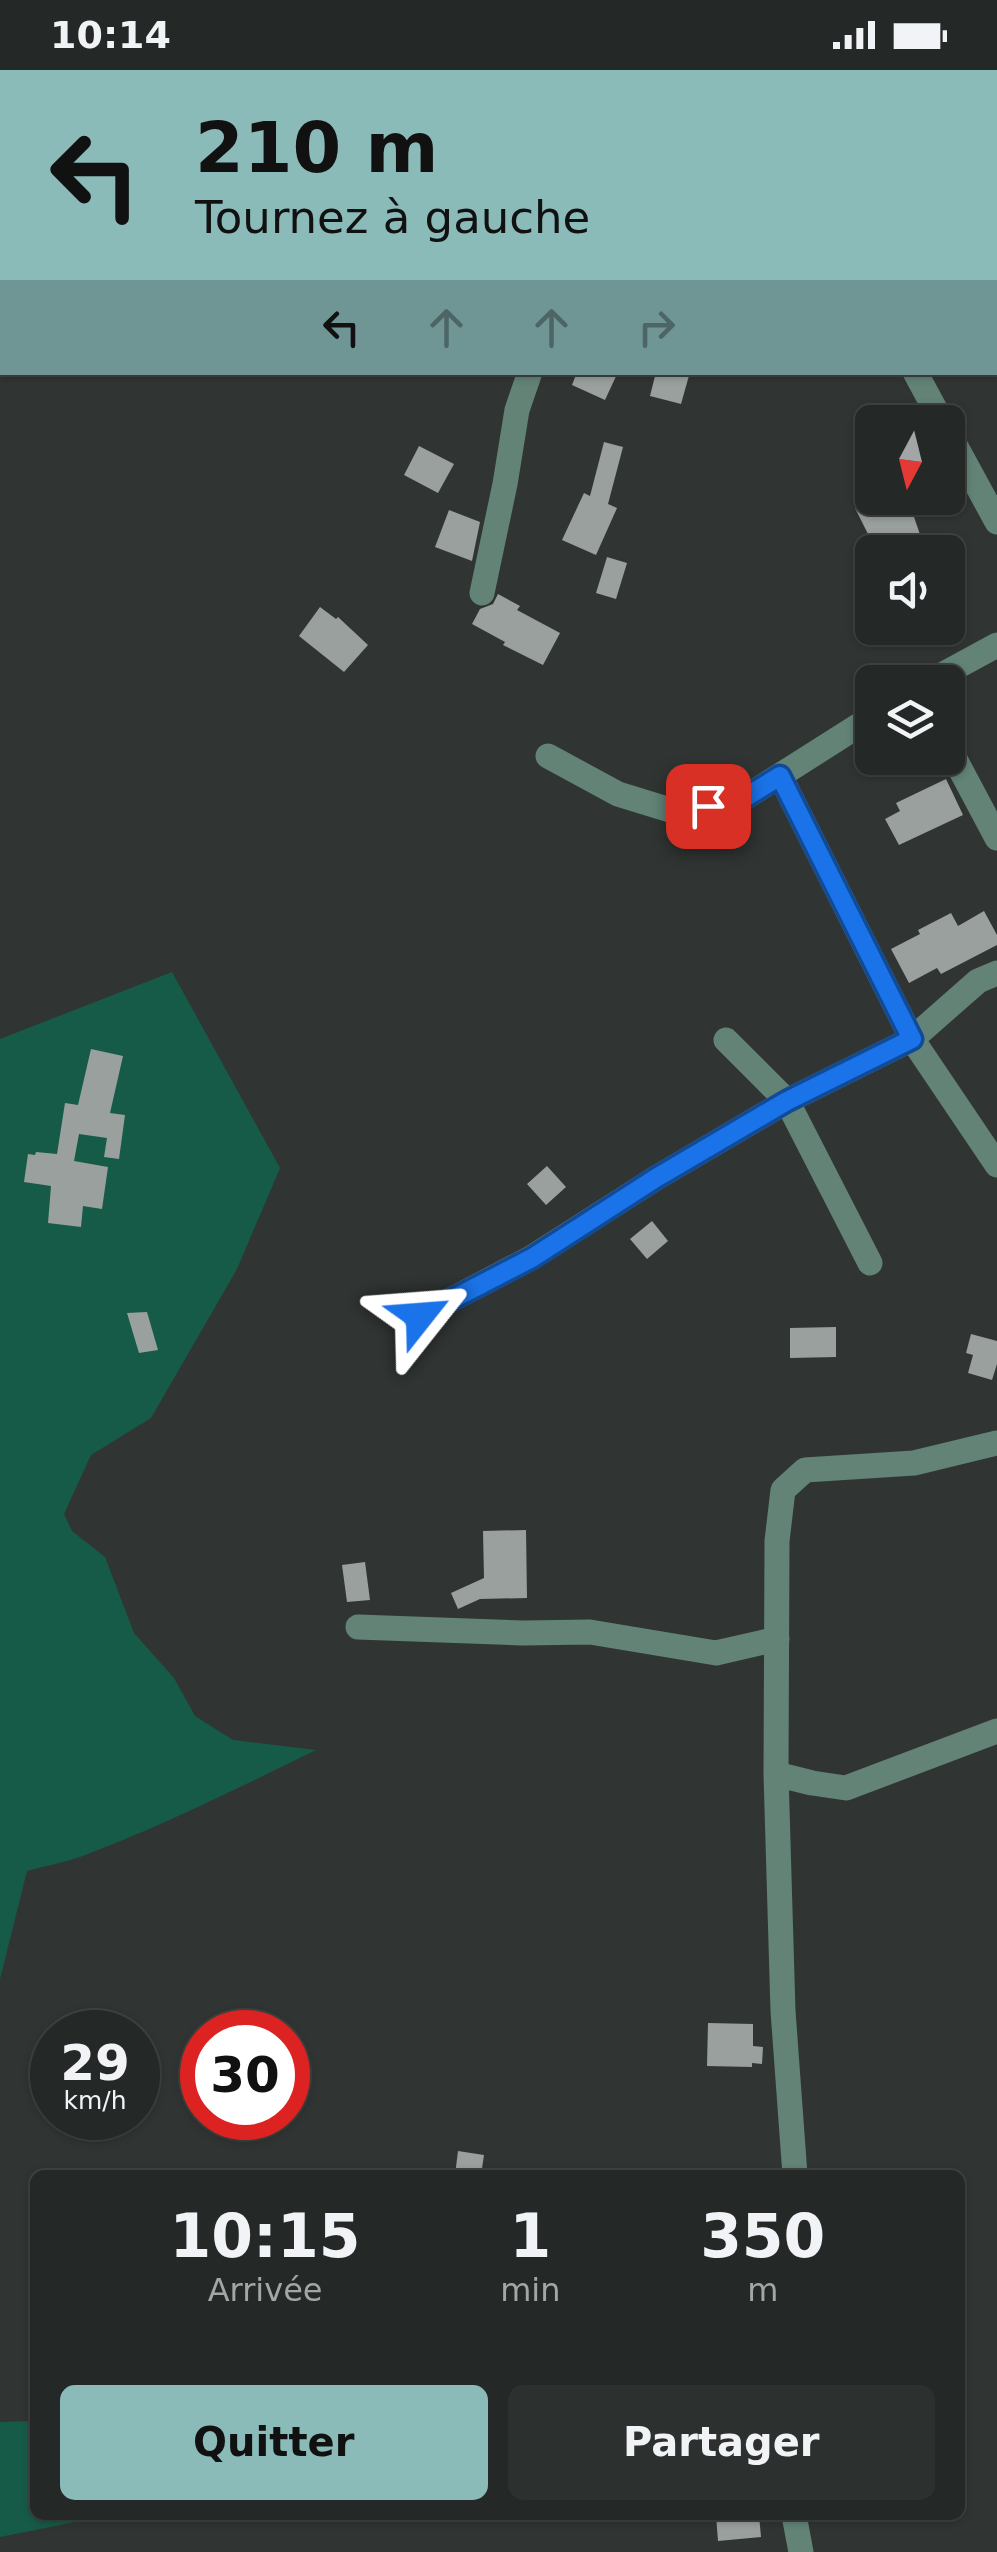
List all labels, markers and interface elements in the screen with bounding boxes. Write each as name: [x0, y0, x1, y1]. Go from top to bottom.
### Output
text: 10:14: [50, 13, 171, 57]
text: 210 m: [195, 107, 438, 189]
icon: left: [30, 110, 160, 240]
text: Tournez à gauche: [195, 191, 590, 244]
icon: left: [314, 300, 369, 355]
icon: ahead: [419, 300, 474, 355]
icon: ahead: [524, 300, 579, 355]
icon: right: [629, 300, 684, 355]
north arrow: [855, 405, 965, 515]
map controls: [855, 405, 965, 775]
button: sound: [855, 535, 965, 645]
button: layers: [855, 665, 965, 775]
pin: [666, 764, 751, 849]
icon: arrive: [681, 779, 736, 834]
position arrow: [368, 1264, 472, 1368]
speed limit sign: 30: [180, 2010, 310, 2140]
text: 29: [60, 2034, 130, 2092]
text: km/h: [63, 2086, 127, 2115]
text: 10:15: [170, 2201, 361, 2271]
text: 1: [509, 2201, 551, 2271]
text: 350: [700, 2201, 825, 2271]
text: Arrivée: [208, 2271, 323, 2309]
text: min: [500, 2271, 561, 2309]
text: m: [747, 2271, 778, 2309]
button: Quitter: [60, 2385, 488, 2500]
button: Partager: [508, 2385, 935, 2500]

